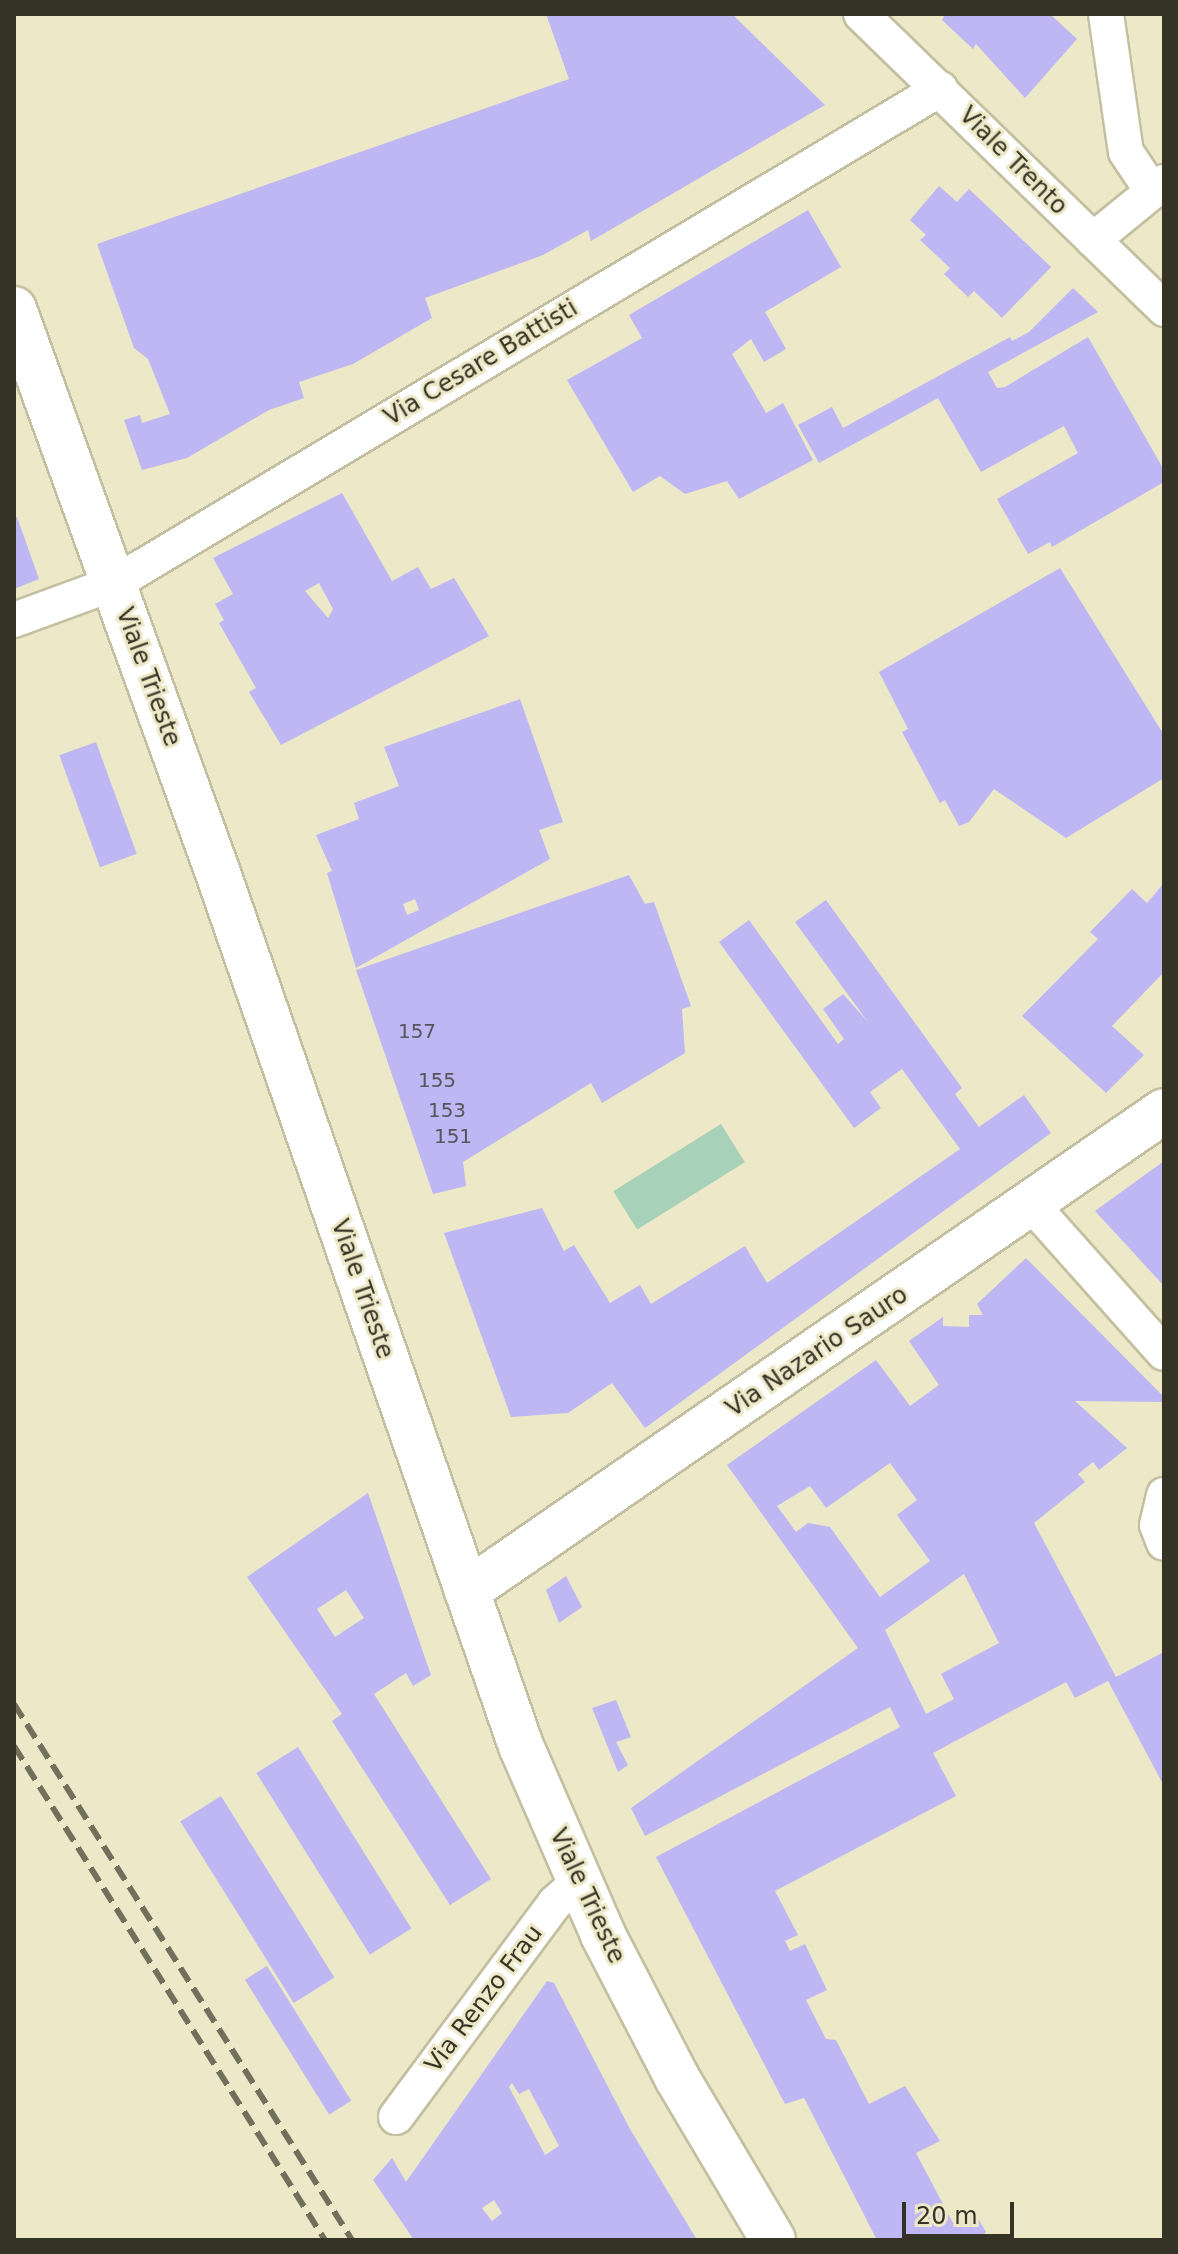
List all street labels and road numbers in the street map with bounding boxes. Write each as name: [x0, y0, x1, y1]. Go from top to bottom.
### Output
street label: Viale Trento: [953, 101, 1073, 221]
street label: Via Cesare Battisti: [379, 294, 583, 432]
street label: Viale Trieste: [110, 604, 186, 750]
street label: Viale Trieste: [325, 1216, 399, 1362]
street label: Via Nazario Sauro: [721, 1281, 913, 1423]
street label: Viale Trieste: [543, 1824, 631, 1968]
street label: Via Renzo Frau: [419, 1920, 549, 2078]

